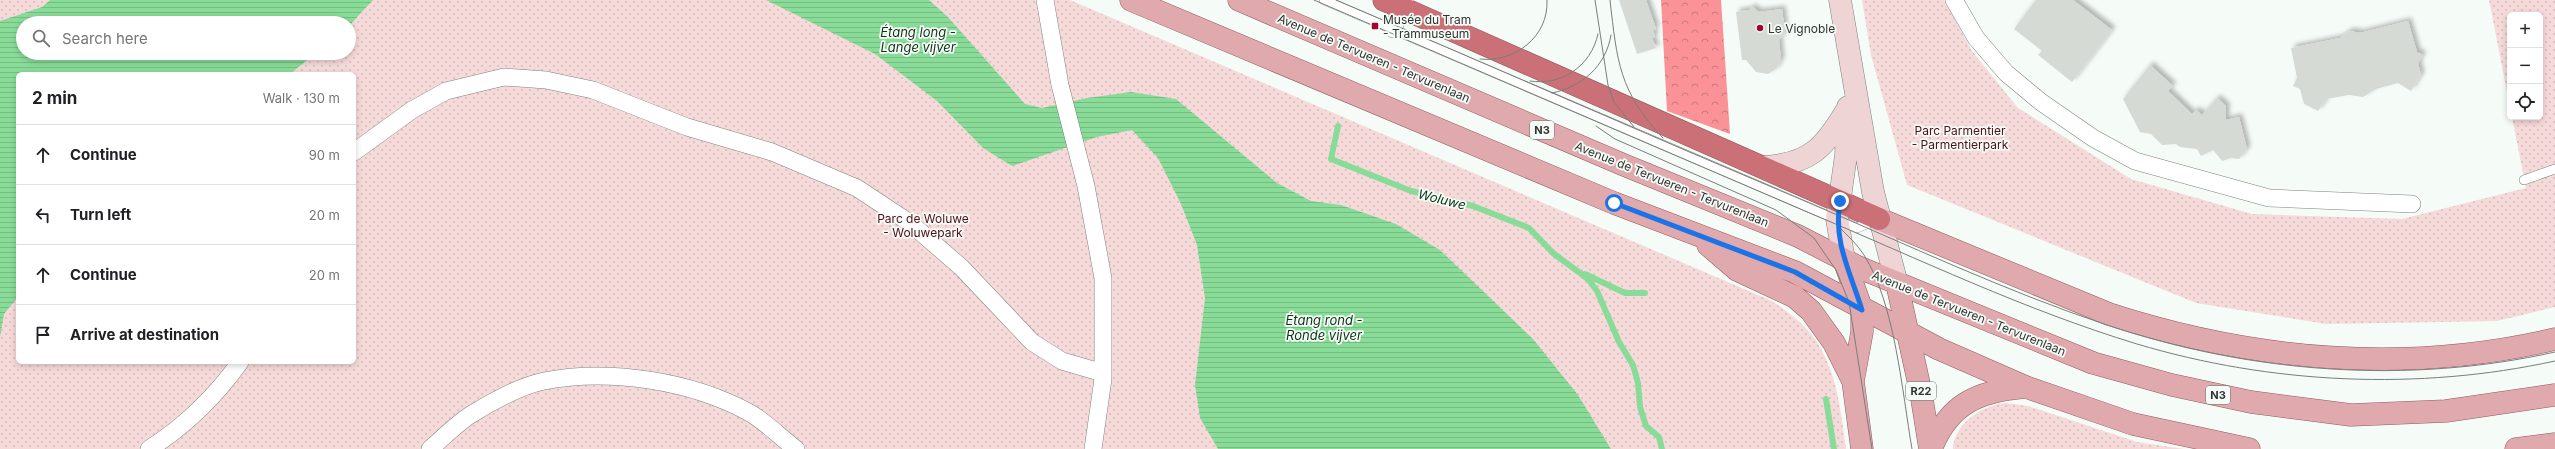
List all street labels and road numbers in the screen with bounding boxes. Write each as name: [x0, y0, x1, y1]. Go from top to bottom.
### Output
street label: Avenue de Tervueren - Tervurenlaan: [1276, 11, 1472, 105]
road number: N3: [1530, 121, 1554, 139]
street label: Avenue de Tervueren - Tervurenlaan: [1573, 138, 1771, 230]
street label: Avenue de Tervueren - Tervurenlaan: [1870, 267, 2068, 359]
road number: R22: [1906, 382, 1936, 400]
road number: N3: [2206, 386, 2230, 404]

